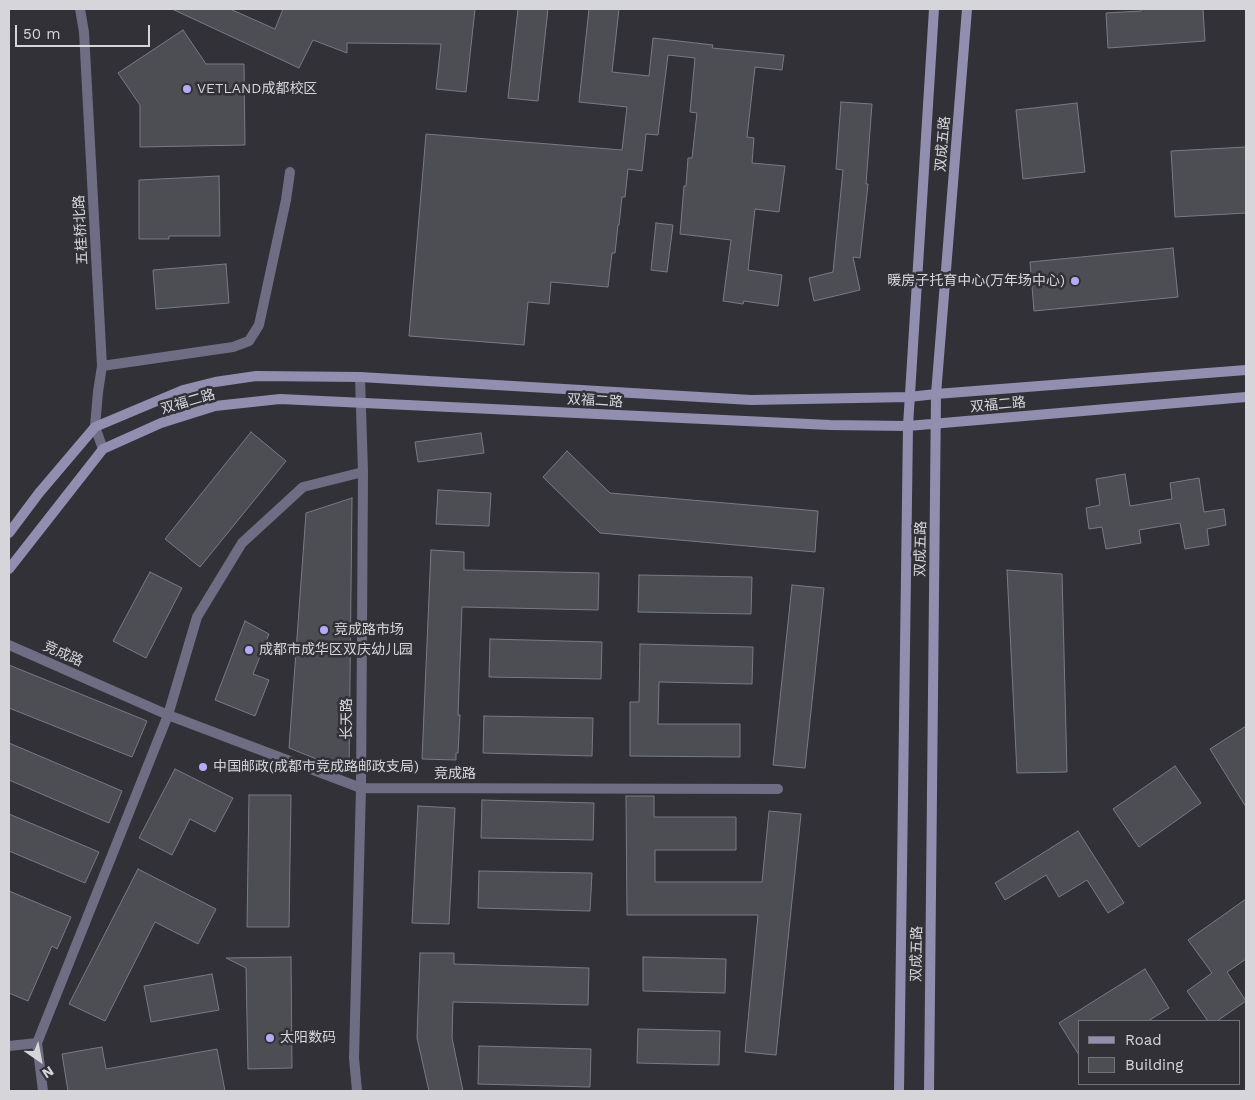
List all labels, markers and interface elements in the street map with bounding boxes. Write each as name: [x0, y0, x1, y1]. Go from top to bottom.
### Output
scale bar: [18, 15, 152, 47]
text: 50 m: [23, 25, 60, 43]
place label: VETLAND成都校区: [197, 81, 317, 97]
marker: VETLAND成都校区: [181, 83, 193, 95]
street label: 双成五路: [932, 115, 954, 173]
street label: 五桂桥北路: [71, 195, 91, 265]
place label: 暖房子托育中心(万年场中心): [887, 273, 1065, 289]
marker: 暖房子托育中心(万年场中心): [1069, 275, 1081, 287]
street label: 双福二路: [159, 386, 217, 418]
street label: 双福二路: [567, 391, 623, 411]
street label: 双福二路: [969, 394, 1027, 416]
street label: 双成五路: [912, 521, 930, 577]
place label: 竞成路市场: [334, 622, 404, 638]
marker: 竞成路市场: [318, 624, 330, 636]
street label: 竞成路: [40, 638, 86, 670]
place label: 成都市成华区双庆幼儿园: [259, 642, 413, 658]
marker: 成都市成华区双庆幼儿园: [243, 644, 255, 656]
street label: 长天路: [339, 698, 355, 740]
place label: 中国邮政(成都市竞成路邮政支局): [213, 759, 419, 775]
marker: 中国邮政(成都市竞成路邮政支局): [197, 761, 209, 773]
street label: 竞成路: [434, 766, 476, 782]
street label: 双成五路: [908, 926, 926, 982]
legend: [1078, 1020, 1240, 1085]
place label: 太阳数码: [280, 1030, 336, 1046]
text: Road: [1125, 1031, 1162, 1049]
marker: 太阳数码: [264, 1032, 276, 1044]
north arrow: [15, 1035, 65, 1085]
text: Building: [1125, 1056, 1183, 1074]
text: N: [39, 1063, 57, 1082]

